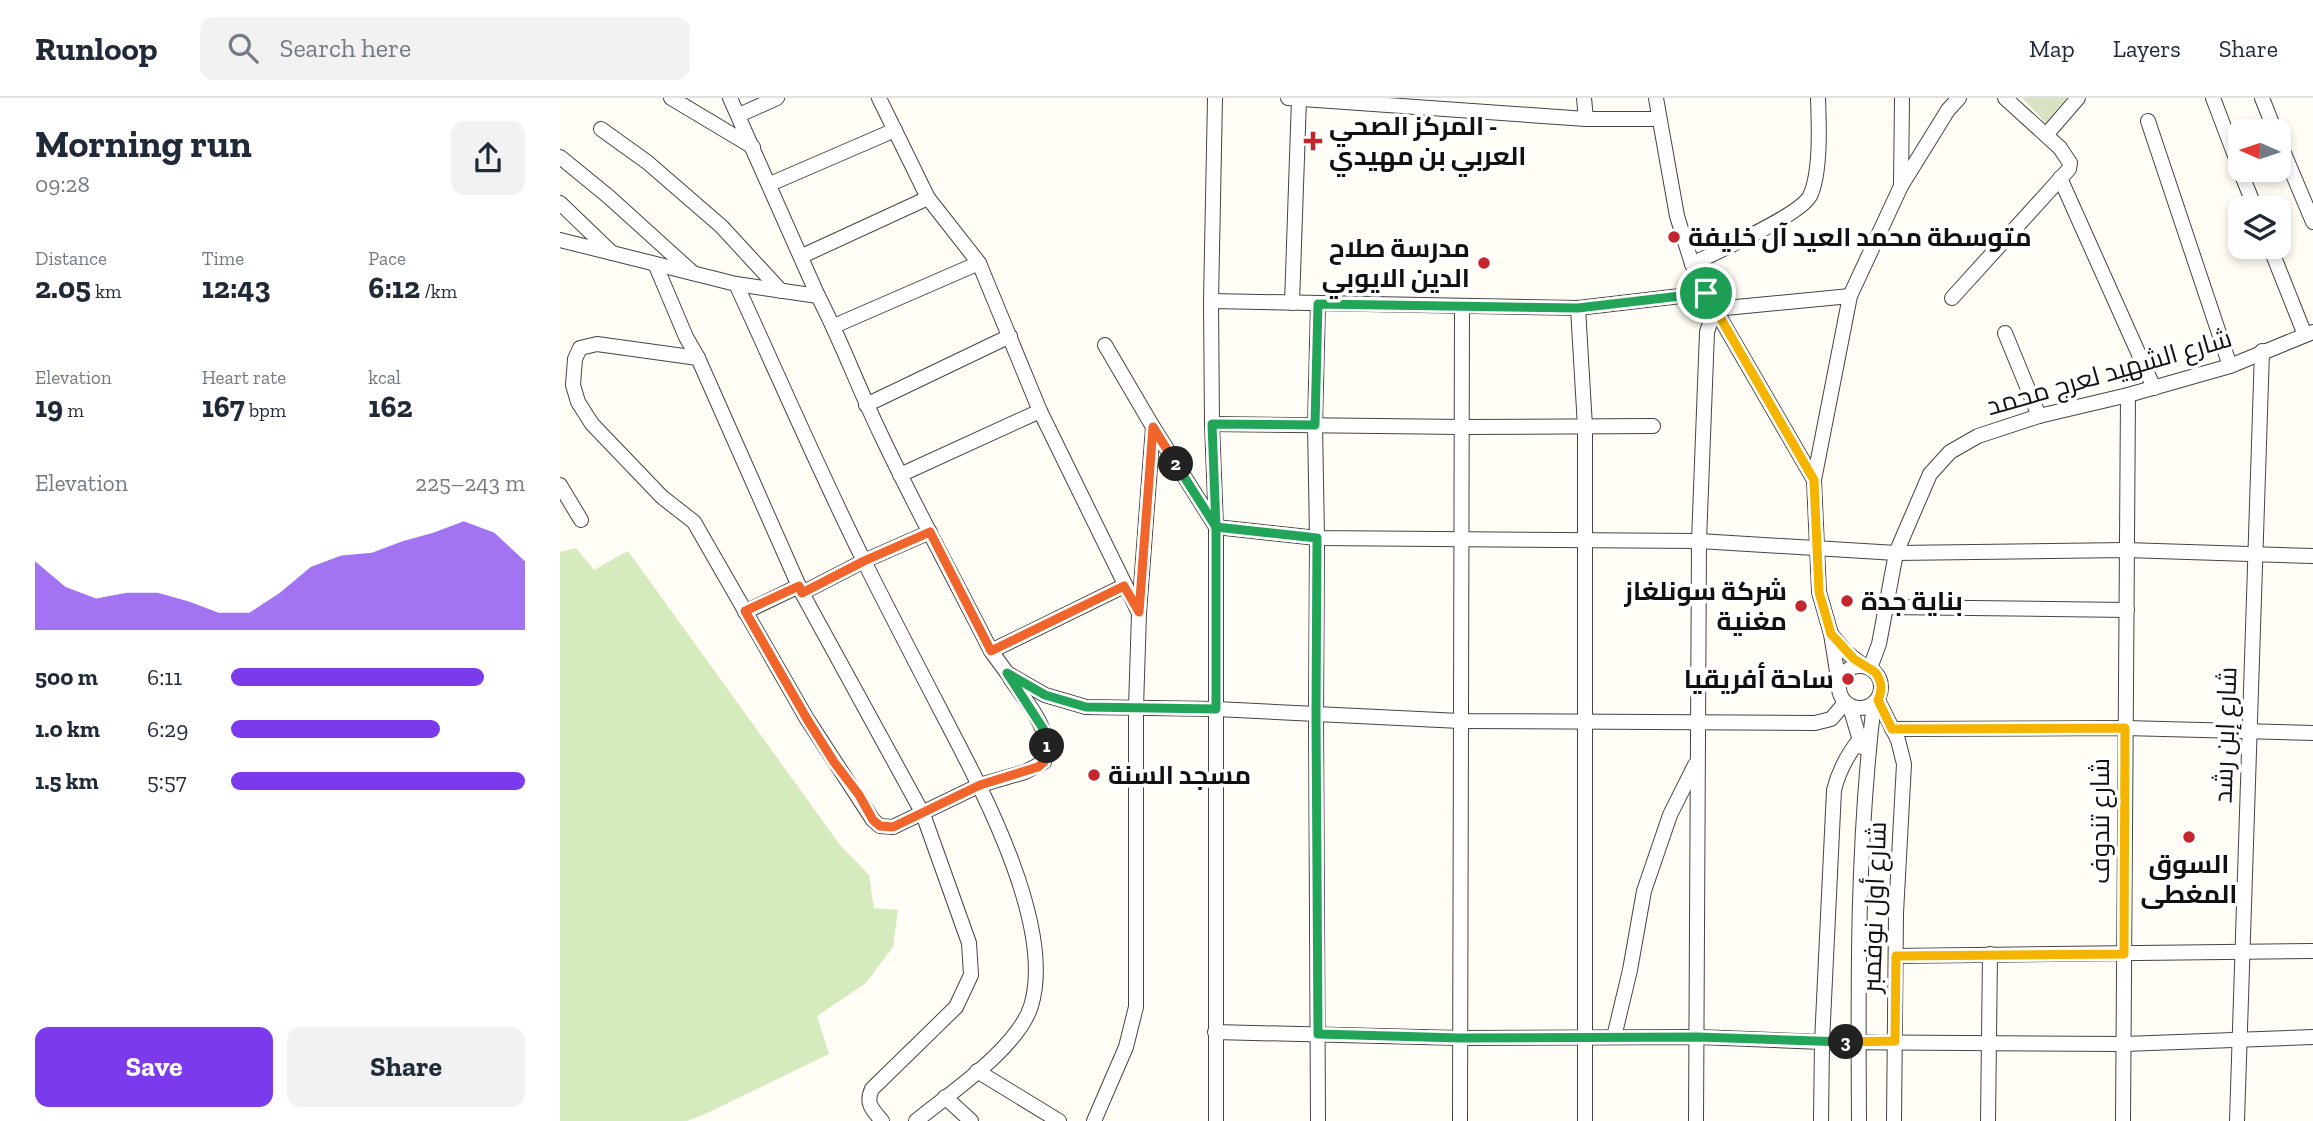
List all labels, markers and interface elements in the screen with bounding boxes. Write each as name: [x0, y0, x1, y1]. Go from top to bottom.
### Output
search box: [200, 17, 690, 80]
text: Runloop: [35, 29, 158, 68]
icon: search: [224, 29, 262, 67]
text: Search here: [280, 32, 411, 64]
text: Map: [2029, 34, 2075, 63]
text: Layers: [2113, 34, 2181, 63]
text: Share: [2219, 34, 2278, 63]
place label: المركز الصحي - العربي بن مهيدي: [1329, 110, 1526, 177]
north arrow: [2228, 119, 2291, 182]
map controls: [2228, 119, 2291, 259]
text: Morning run: [35, 121, 252, 167]
button: share: [451, 121, 525, 195]
marker: المركز الصحي - العربي بن مهيدي: [1303, 131, 1323, 151]
text: 09:28: [35, 170, 90, 198]
button: layers: [2228, 196, 2291, 259]
place label: متوسطة محمد العيد آل خليفة: [1688, 221, 2032, 253]
marker: متوسطة محمد العيد آل خليفة: [1666, 229, 1682, 245]
place label: مدرسة صلاح الدين الايوبي: [1322, 232, 1470, 299]
text: Distance: [35, 247, 107, 270]
text: Time: [202, 247, 244, 270]
text: Pace: [368, 247, 406, 270]
marker: مدرسة صلاح الدين الايوبي: [1476, 255, 1492, 271]
pin: [1676, 263, 1736, 323]
text: 2.05: [35, 270, 91, 306]
text: 12:43: [202, 270, 270, 306]
text: 6:12: [368, 270, 420, 306]
icon: arrive: [1687, 274, 1725, 312]
text: km: [91, 280, 121, 303]
text: /km: [420, 280, 457, 303]
street label: شارع الشهيد لعرج محمد: [1983, 322, 2236, 423]
text: Elevation: [35, 366, 112, 389]
text: Heart rate: [202, 366, 286, 389]
text: kcal: [368, 366, 401, 389]
text: 19: [35, 389, 63, 425]
text: 167: [202, 389, 245, 425]
text: 162: [368, 389, 413, 425]
text: m: [63, 399, 84, 422]
text: bpm: [245, 399, 286, 422]
pin: 2: [1158, 446, 1194, 482]
text: 2: [1170, 452, 1181, 475]
text: Elevation: [35, 469, 128, 497]
text: 225–243 m: [415, 469, 525, 497]
place label: شركة سونلغاز مغنية: [1624, 575, 1787, 637]
place label: بناية جدة: [1861, 585, 1963, 617]
marker: بناية جدة: [1839, 593, 1855, 609]
marker: شركة سونلغاز مغنية: [1793, 598, 1809, 614]
place label: ساحة أفريقيا: [1684, 662, 1834, 695]
text: 500 m: [35, 663, 98, 691]
text: 6:11: [147, 663, 182, 691]
street label: شارع إبن رشد: [2207, 666, 2244, 804]
marker: ساحة أفريقيا: [1840, 671, 1856, 687]
text: 1.0 km: [35, 715, 100, 743]
text: 6:29: [147, 715, 188, 743]
pin: 1: [1030, 728, 1064, 764]
text: 1: [1043, 734, 1050, 757]
street label: شارع تندوف: [2084, 758, 2117, 884]
place label: مسجد السنة: [1108, 759, 1251, 791]
text: 1.5 km: [35, 767, 99, 795]
text: 5:57: [147, 767, 187, 795]
marker: مسجد السنة: [1086, 767, 1102, 783]
street label: شارع أول نوفمبر: [1854, 821, 1894, 995]
marker: السوق المغطى: [2181, 829, 2197, 845]
place label: السوق المغطى: [2140, 848, 2238, 910]
pin: 3: [1828, 1024, 1864, 1060]
button: Save: [35, 1027, 273, 1107]
button: Share: [287, 1027, 525, 1107]
text: 3: [1840, 1030, 1851, 1053]

